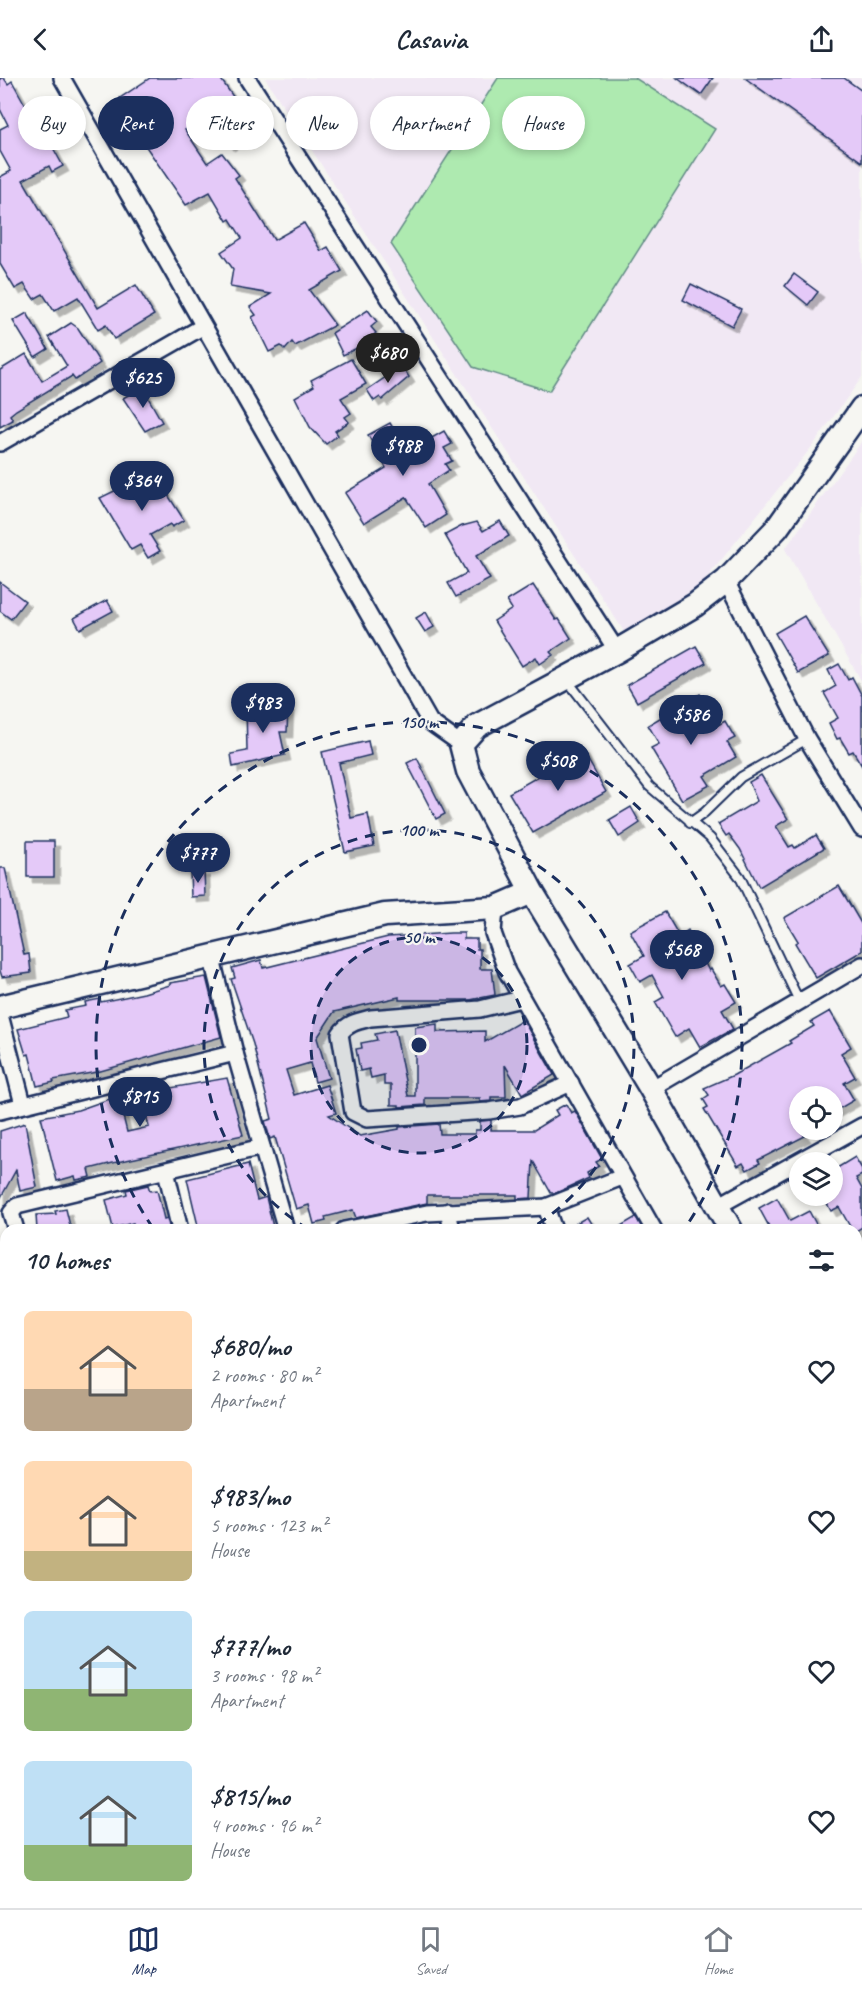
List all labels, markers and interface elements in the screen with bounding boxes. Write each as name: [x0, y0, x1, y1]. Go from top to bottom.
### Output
text: Casavia: [395, 22, 467, 56]
icon: back: [24, 23, 57, 56]
icon: share: [805, 23, 838, 56]
chip: Buy: [18, 96, 86, 150]
chip: Rent: [98, 96, 174, 150]
chip: Filters: [186, 96, 274, 150]
chip: New: [286, 96, 358, 150]
chip: Apartment: [370, 96, 490, 150]
chip: House: [502, 96, 585, 150]
pin: $680: [352, 333, 424, 384]
text: $680: [370, 340, 406, 365]
pin: $625: [107, 358, 179, 409]
text: $625: [125, 365, 161, 390]
pin: $988: [367, 426, 439, 477]
text: $988: [385, 433, 421, 458]
pin: $364: [106, 461, 178, 512]
text: $364: [124, 468, 160, 493]
pin: $983: [227, 683, 299, 734]
text: $983: [245, 690, 281, 715]
pin: $586: [655, 695, 727, 746]
text: $586: [673, 702, 709, 727]
text: 150 m: [400, 711, 440, 733]
pin: $508: [522, 741, 594, 792]
text: $508: [540, 748, 576, 773]
text: 100 m: [400, 819, 440, 841]
pin: $777: [162, 833, 234, 884]
text: $777: [180, 840, 216, 865]
text: 50 m: [404, 926, 436, 948]
pin: $568: [646, 930, 718, 981]
text: $568: [664, 937, 700, 962]
centre of rings: [409, 1035, 429, 1055]
pin: $815: [104, 1077, 176, 1128]
text: $815: [122, 1084, 158, 1109]
map controls: [789, 1086, 843, 1206]
button: locate: [789, 1086, 843, 1140]
button: layers: [789, 1152, 843, 1206]
text: 10 homes: [24, 1244, 109, 1277]
icon: filters: [805, 1244, 838, 1277]
text: $680/mo: [210, 1330, 291, 1363]
icon: home: [72, 1335, 144, 1407]
icon: heart: [805, 1355, 838, 1388]
text: 2 rooms · 80 m²: [210, 1363, 318, 1388]
text: Apartment: [210, 1388, 283, 1413]
text: $983/mo: [210, 1480, 290, 1513]
icon: home: [72, 1485, 144, 1557]
icon: heart: [805, 1505, 838, 1538]
text: 5 rooms · 123 m²: [210, 1513, 327, 1538]
text: House: [210, 1538, 249, 1563]
text: $777/mo: [210, 1630, 290, 1663]
icon: home: [72, 1635, 144, 1707]
icon: heart: [805, 1655, 838, 1688]
text: 3 rooms · 98 m²: [210, 1663, 318, 1688]
text: Apartment: [210, 1688, 283, 1713]
text: $815/mo: [210, 1780, 290, 1813]
icon: home: [72, 1785, 144, 1857]
icon: heart: [805, 1805, 838, 1838]
text: 4 rooms · 96 m²: [210, 1813, 318, 1838]
text: House: [210, 1838, 249, 1863]
tab: Map: [127, 1923, 160, 1979]
tab: Saved: [414, 1923, 447, 1979]
tab: Home: [702, 1923, 735, 1979]

